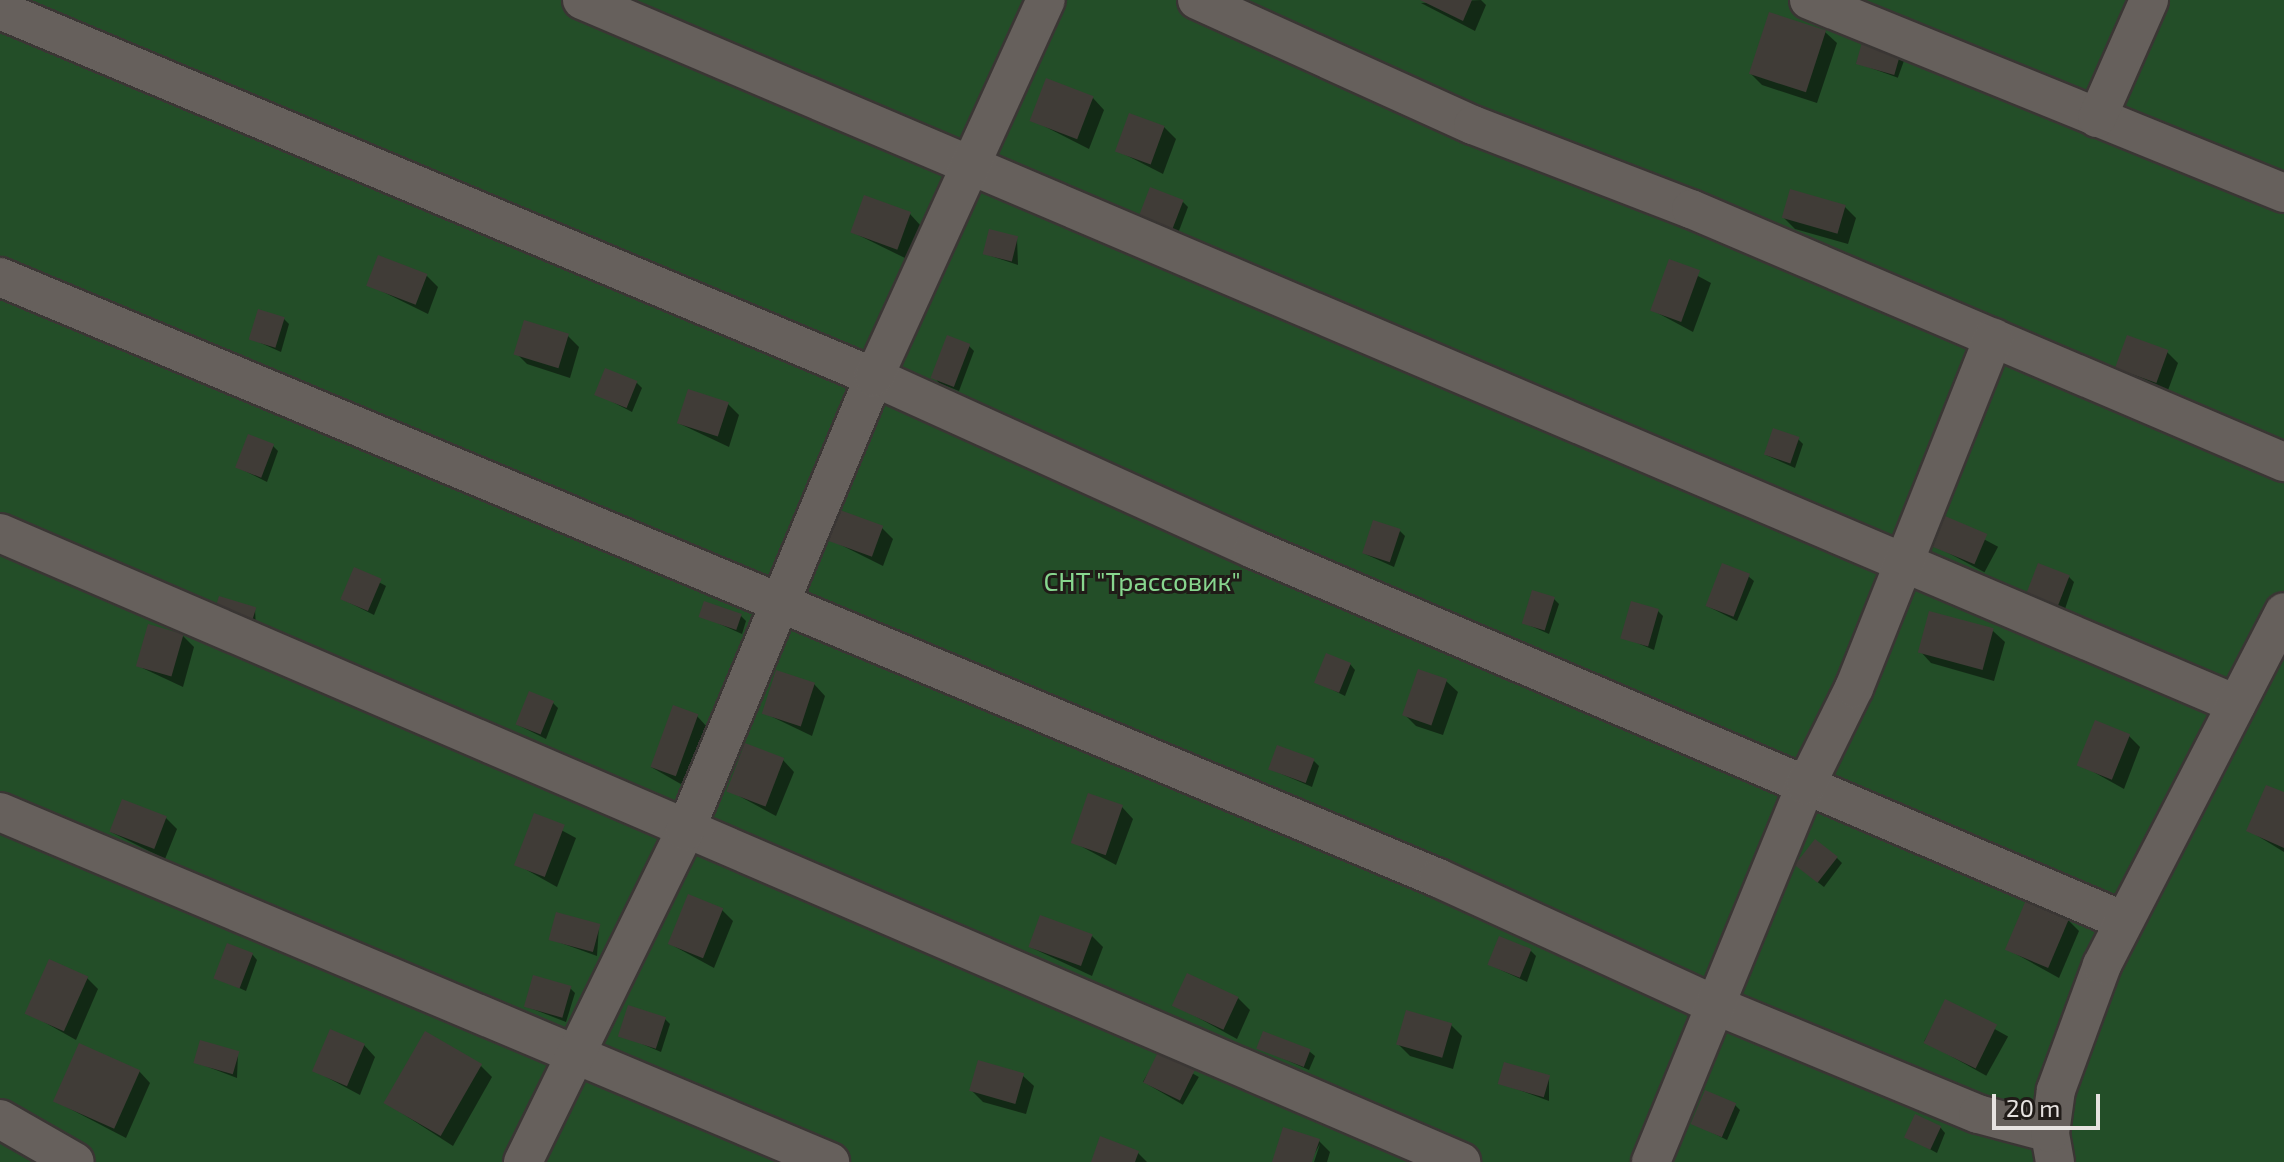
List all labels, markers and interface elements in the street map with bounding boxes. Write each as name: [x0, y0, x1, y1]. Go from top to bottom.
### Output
park label: СНТ "Трассовик": [1043, 565, 1241, 597]
scale bar: [1996, 1078, 2104, 1128]
text: 20 m: [2006, 1093, 2060, 1122]

